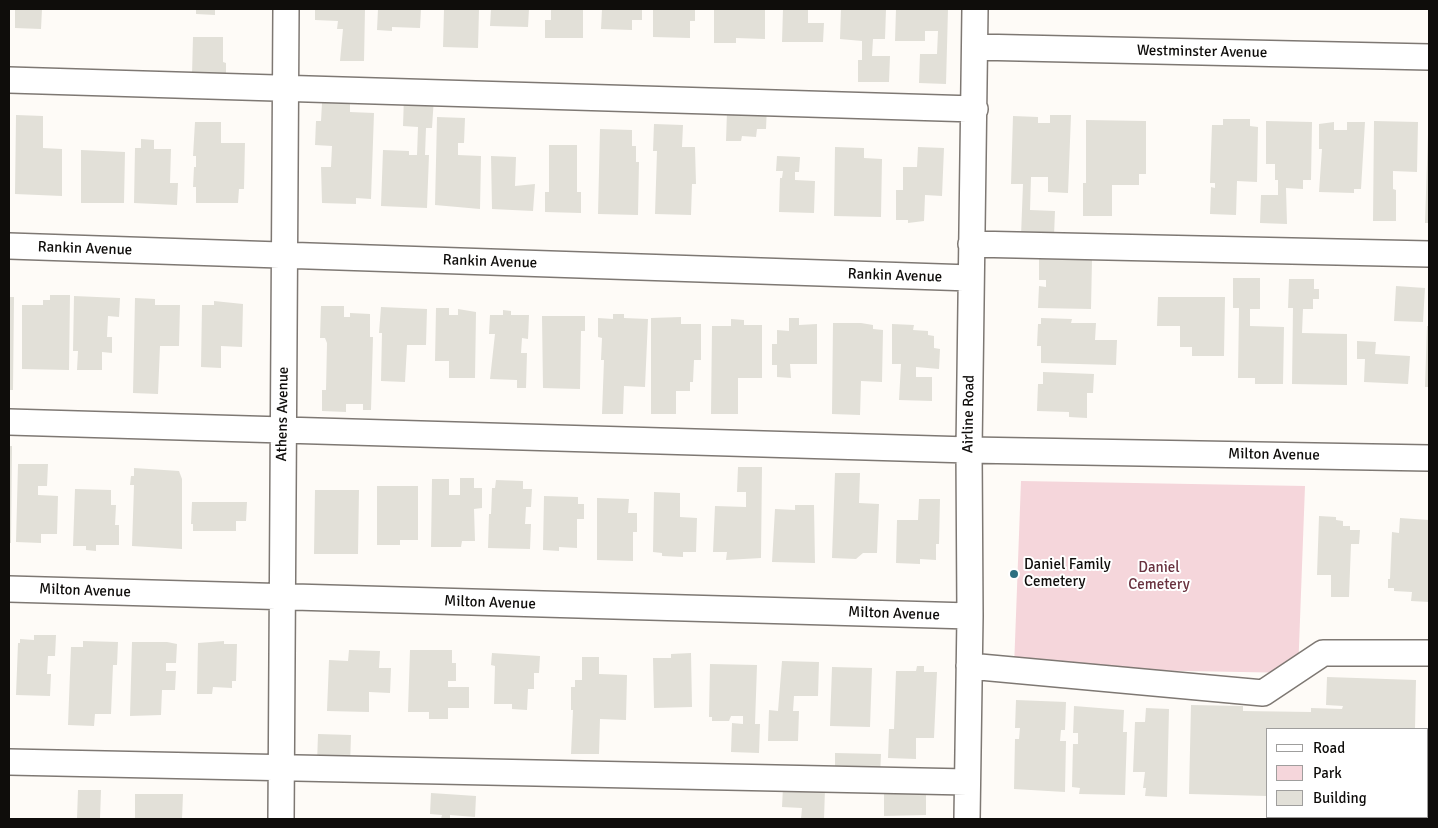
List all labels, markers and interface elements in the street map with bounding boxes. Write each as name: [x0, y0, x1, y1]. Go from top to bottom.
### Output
street label: Westminster Avenue: [1137, 42, 1267, 62]
street label: Rankin Avenue: [37, 238, 133, 260]
street label: Rankin Avenue: [442, 251, 538, 273]
street label: Rankin Avenue: [847, 265, 943, 287]
street label: Athens Avenue: [273, 366, 293, 462]
street label: Airline Road: [959, 375, 979, 453]
street label: Milton Avenue: [1228, 445, 1320, 465]
place label: Daniel Family Cemetery: [1024, 556, 1111, 591]
park label: Daniel Cemetery: [1128, 559, 1190, 594]
marker: Daniel Family Cemetery: [1008, 568, 1020, 580]
street label: Milton Avenue: [39, 580, 131, 602]
street label: Milton Avenue: [444, 592, 536, 614]
street label: Milton Avenue: [848, 603, 940, 625]
legend: [1266, 728, 1428, 818]
text: Road: [1313, 739, 1345, 757]
text: Park: [1313, 764, 1342, 782]
text: Building: [1313, 789, 1367, 807]

